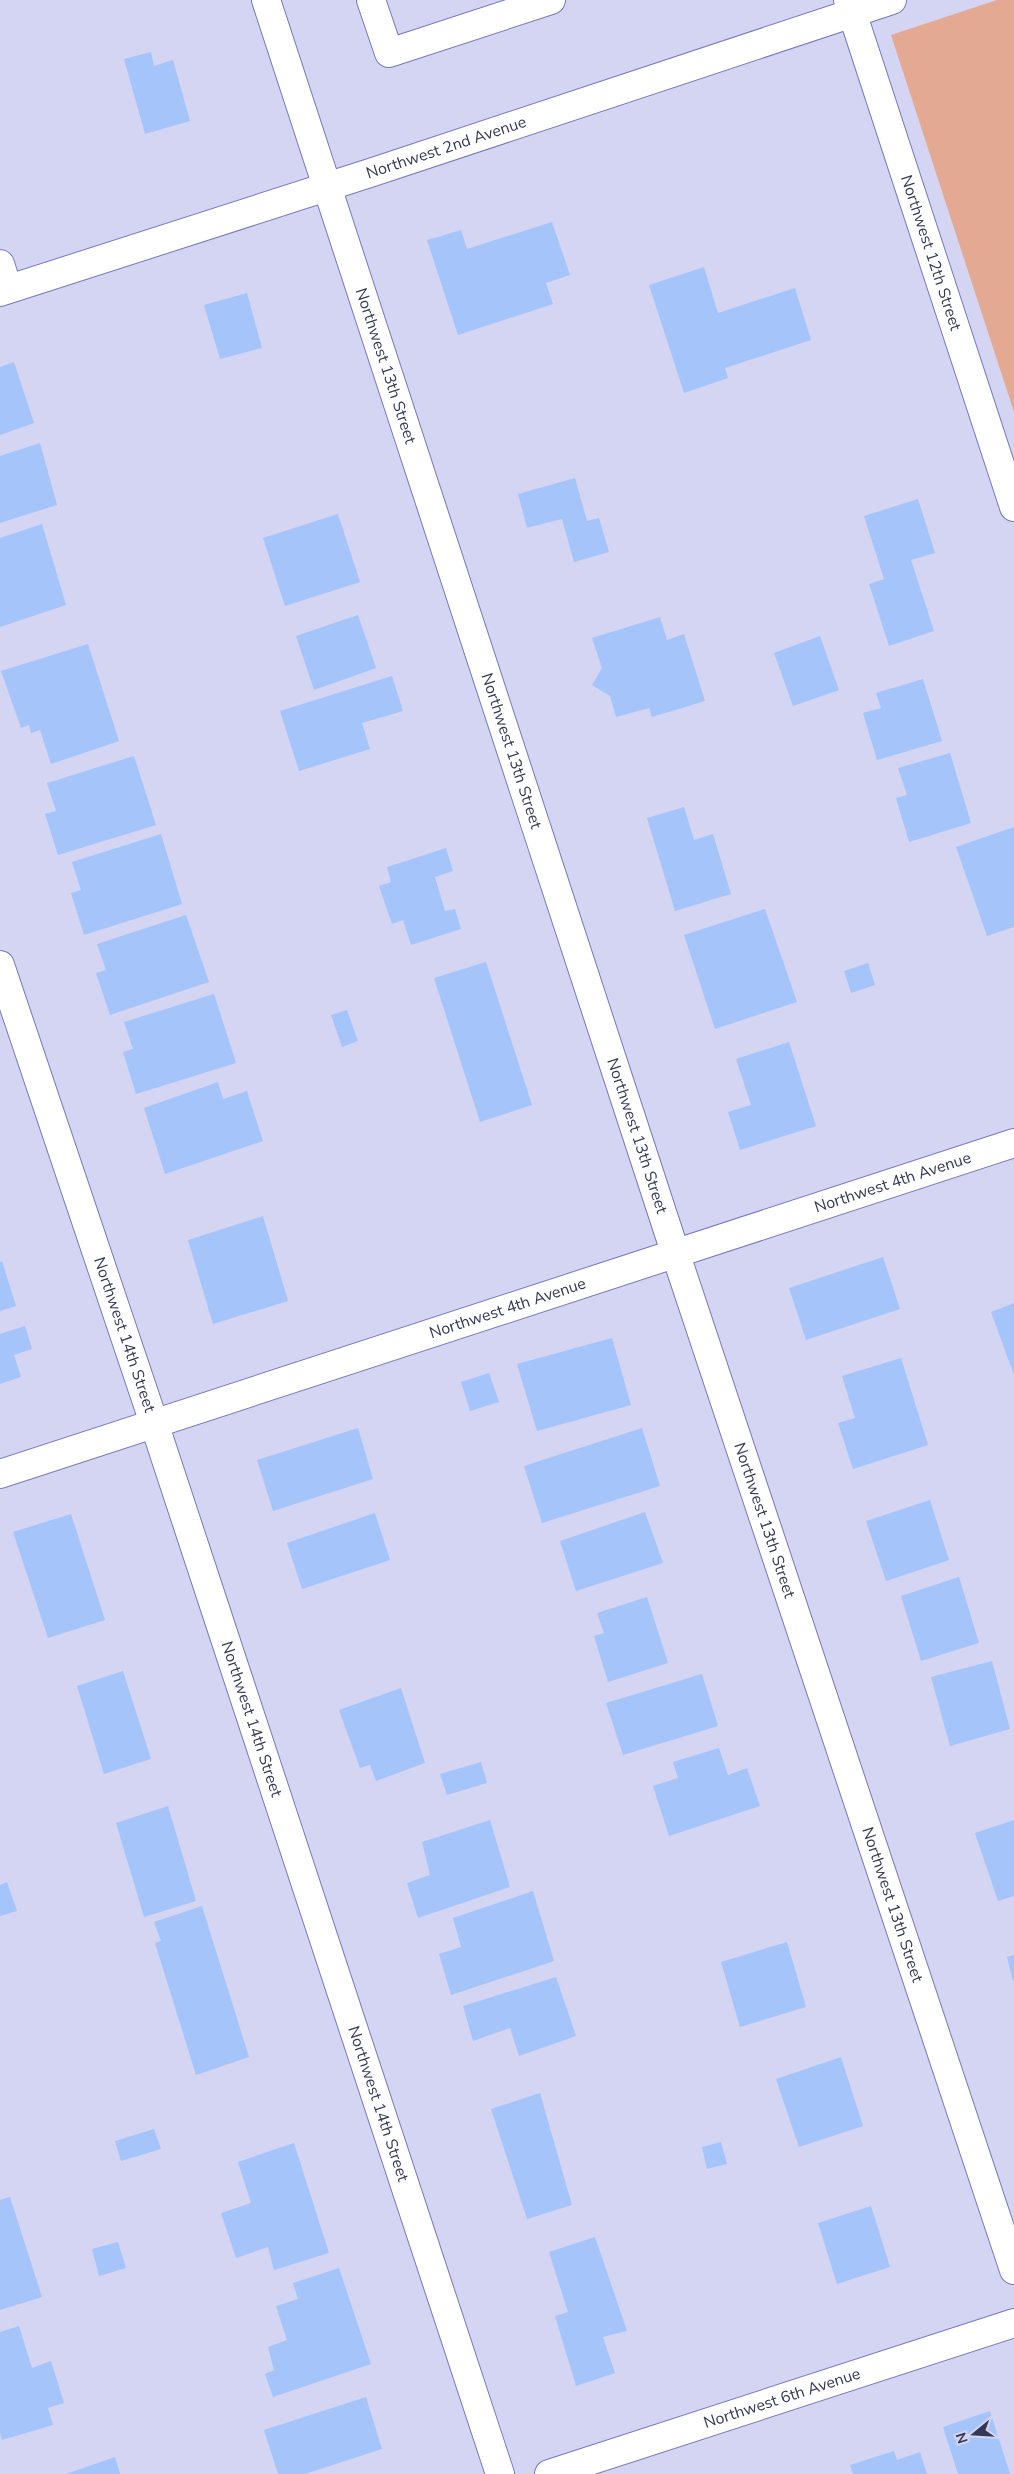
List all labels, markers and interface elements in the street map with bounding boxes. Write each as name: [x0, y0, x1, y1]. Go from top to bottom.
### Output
street label: Northwest 2nd Avenue: [363, 111, 529, 184]
street label: Northwest 12th Street: [895, 172, 967, 334]
street label: Northwest 13th Street: [350, 285, 421, 447]
street label: Northwest 13th Street: [476, 670, 547, 832]
street label: Northwest 13th Street: [601, 1055, 673, 1217]
street label: Northwest 4th Avenue: [811, 1147, 974, 1218]
street label: Northwest 14th Street: [88, 1254, 161, 1416]
street label: Northwest 4th Avenue: [426, 1272, 589, 1344]
street label: Northwest 13th Street: [728, 1440, 801, 1601]
street label: Northwest 14th Street: [216, 1639, 287, 1800]
street label: Northwest 13th Street: [856, 1824, 929, 1986]
street label: Northwest 14th Street: [342, 2023, 414, 2185]
street label: Northwest 6th Avenue: [701, 2363, 863, 2434]
north arrow: [949, 2409, 999, 2459]
text: N: [951, 2430, 973, 2446]

